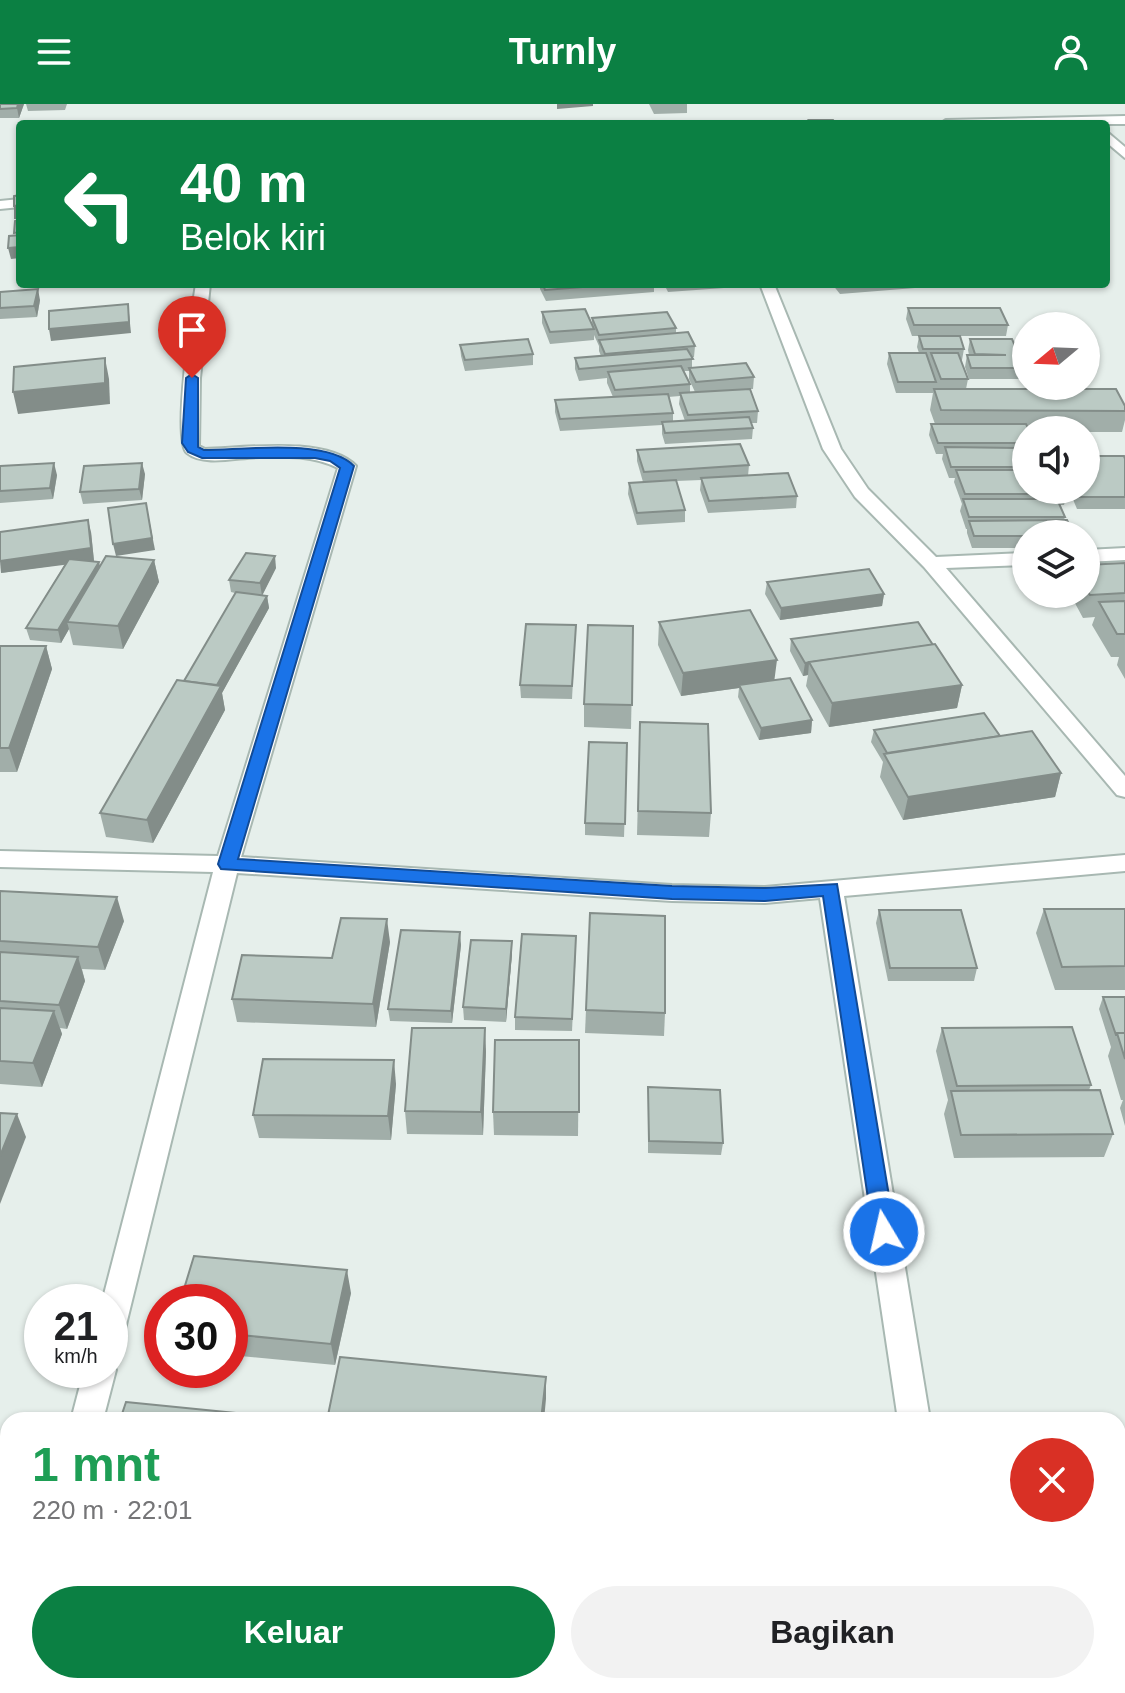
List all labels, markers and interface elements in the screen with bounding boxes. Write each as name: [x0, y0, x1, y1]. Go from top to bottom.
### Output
icon: menu: [32, 30, 76, 74]
icon: person: [1049, 30, 1093, 74]
text: Turnly: [509, 31, 616, 72]
text: 40 m: [180, 151, 308, 214]
icon: left: [48, 152, 152, 256]
text: Belok kiri: [180, 217, 326, 258]
pin: [158, 296, 226, 378]
icon: arrive: [170, 308, 214, 352]
north arrow: [1012, 312, 1100, 400]
map controls: [1012, 312, 1100, 608]
button: sound: [1012, 416, 1100, 504]
button: layers: [1012, 520, 1100, 608]
position arrow: [842, 1190, 926, 1274]
speed limit sign: 30: [144, 1284, 248, 1388]
text: 21: [54, 1304, 98, 1348]
text: km/h: [54, 1345, 98, 1367]
text: 1 mnt: [32, 1438, 160, 1491]
button: close: [1010, 1438, 1094, 1522]
text: 220 m · 22:01: [32, 1495, 192, 1525]
button: Keluar: [32, 1586, 555, 1678]
button: Bagikan: [571, 1586, 1094, 1678]

